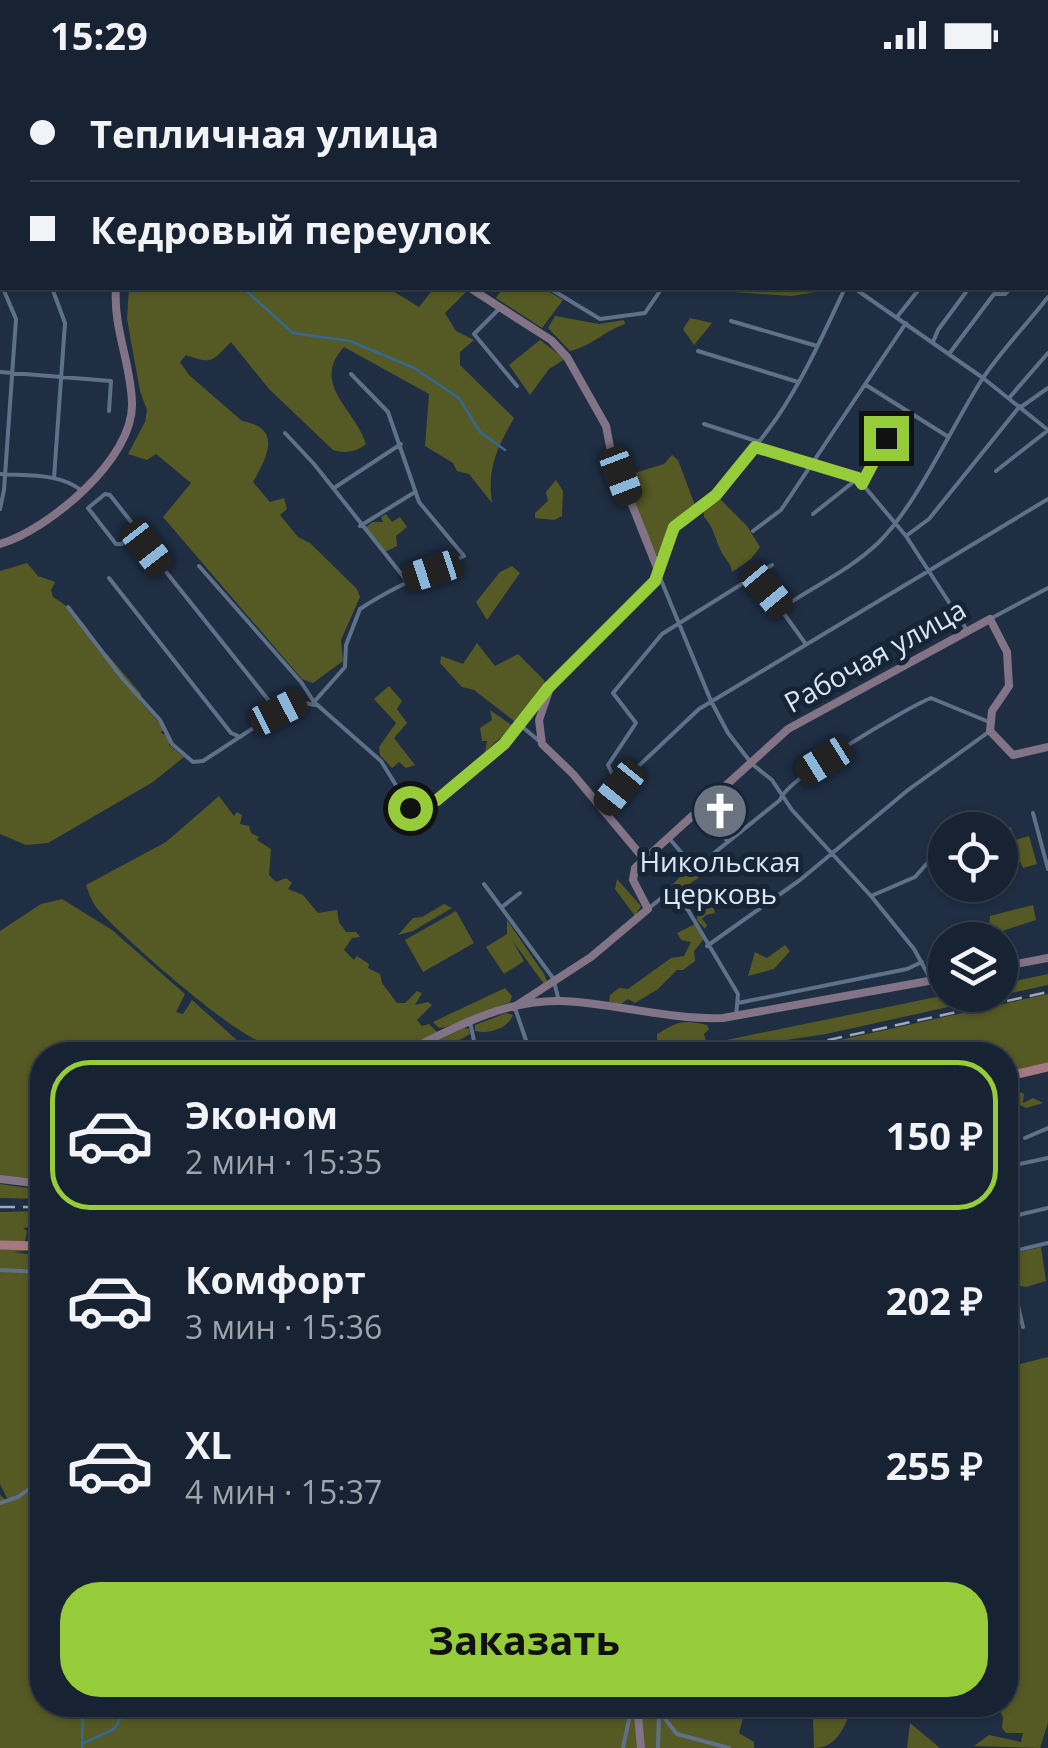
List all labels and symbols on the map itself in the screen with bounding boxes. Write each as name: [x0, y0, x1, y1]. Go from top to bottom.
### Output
route end: [864, 416, 909, 461]
car: [596, 443, 646, 509]
car: [117, 515, 177, 581]
car: [399, 547, 465, 595]
car: [736, 557, 798, 623]
street label: Рабочая улица: [777, 590, 972, 721]
car: [244, 685, 312, 739]
car: [791, 732, 857, 790]
car: [588, 755, 650, 821]
church icon: Никольская церковь: [690, 781, 750, 841]
route start: [388, 786, 433, 831]
place label: Никольская церковь: [639, 842, 801, 912]

